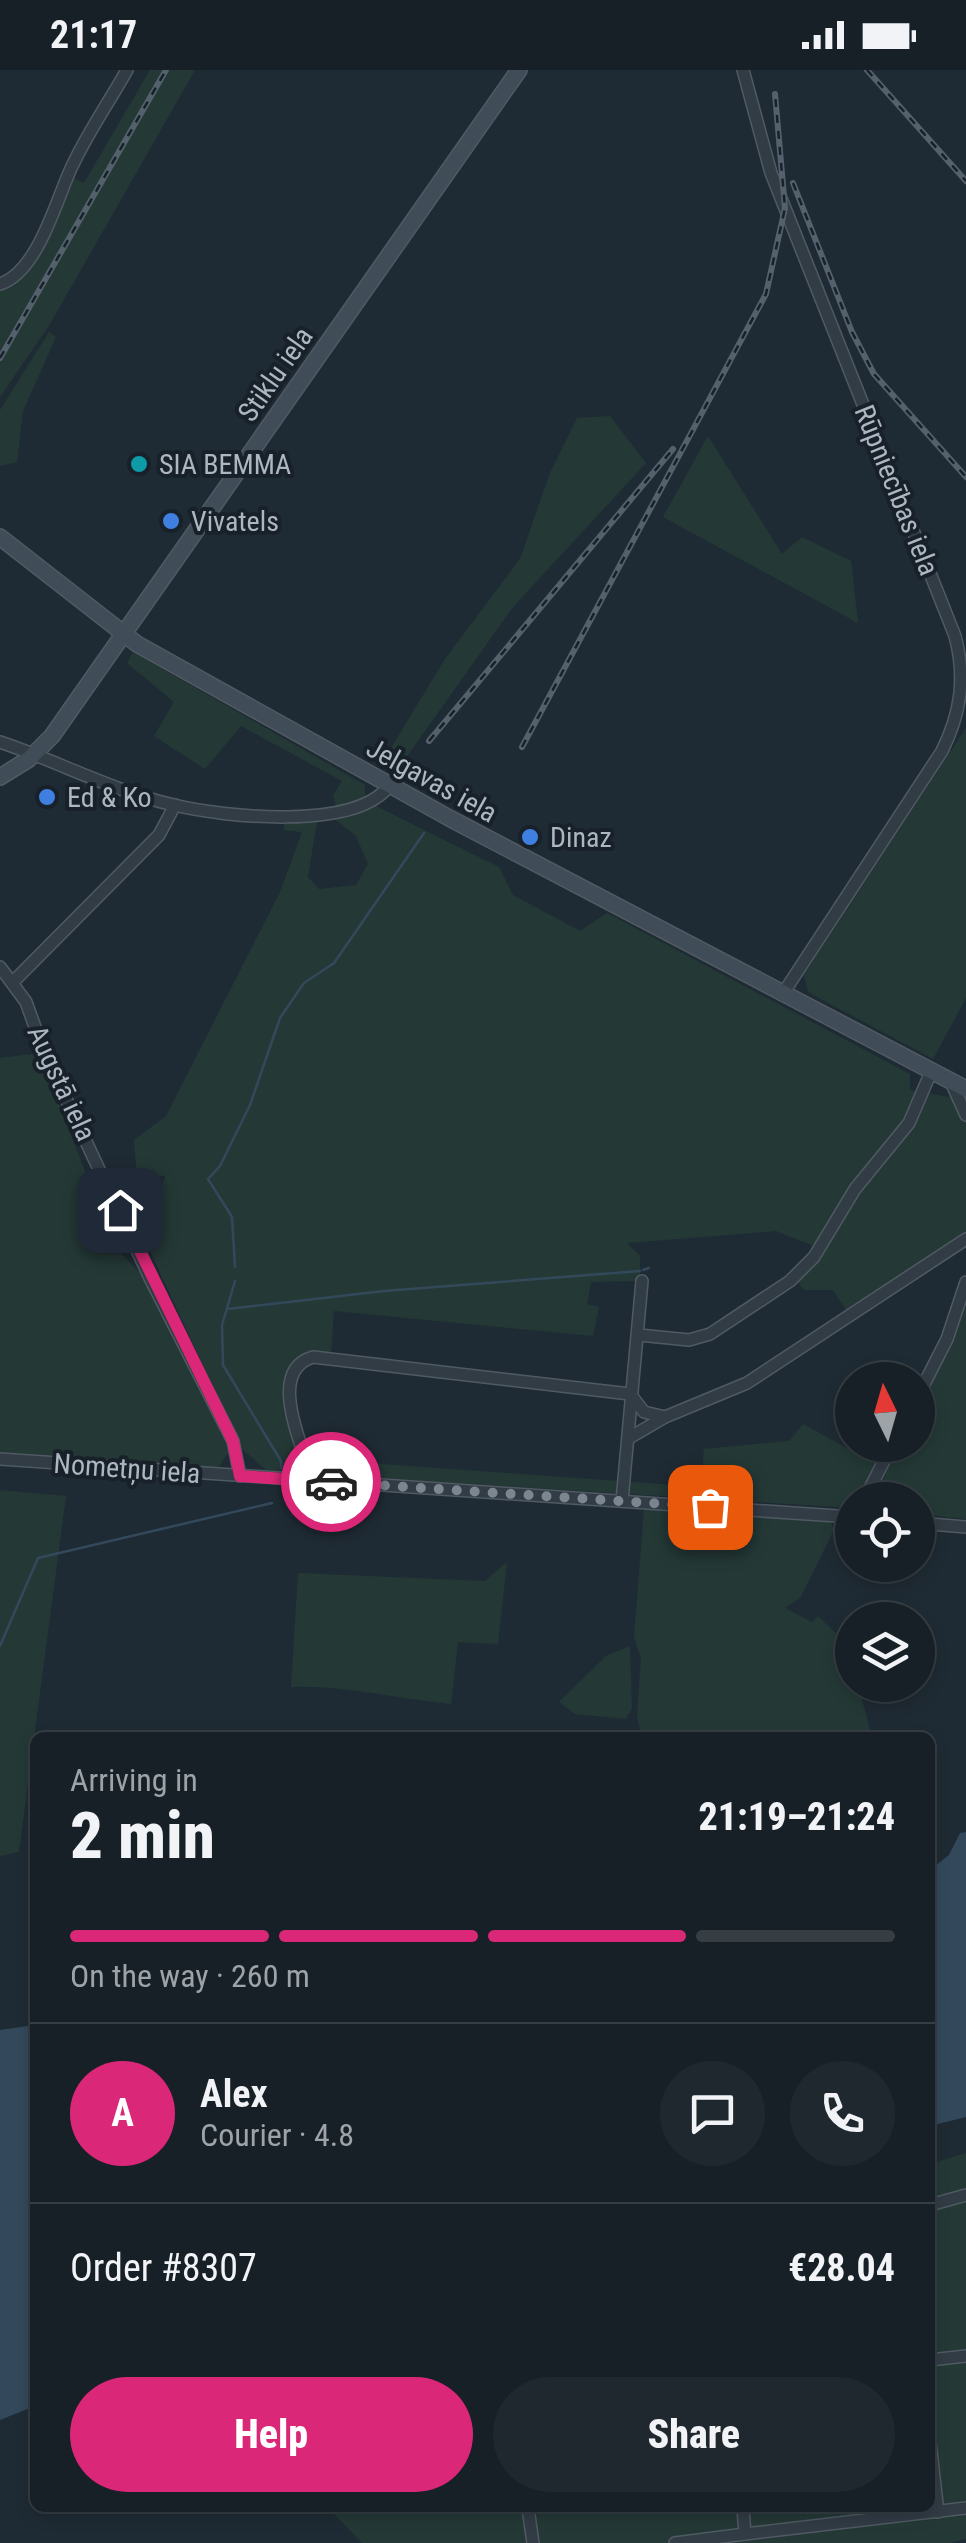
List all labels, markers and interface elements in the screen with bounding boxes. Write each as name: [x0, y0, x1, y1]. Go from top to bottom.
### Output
text: 21:17: [50, 13, 137, 57]
street label: Stiklu iela: [231, 321, 320, 428]
street label: Rūpniecības iela: [847, 400, 946, 580]
place label: SIA BEMMA: [159, 448, 291, 481]
marker: SIA BEMMA: [128, 453, 150, 475]
place label: Vivatels: [191, 505, 279, 538]
marker: Vivatels: [160, 510, 182, 532]
street label: Jelgavas iela: [361, 731, 503, 830]
place label: Ed & Ko: [67, 781, 152, 814]
marker: Ed & Ko: [36, 786, 58, 808]
place label: Dinaz: [550, 821, 612, 854]
marker: Dinaz: [519, 826, 541, 848]
street label: Augstā iela: [20, 1020, 103, 1146]
pin: [78, 1168, 163, 1253]
icon: home: [93, 1183, 148, 1238]
north arrow: [835, 1362, 935, 1462]
map controls: [835, 1362, 935, 1702]
courier: [281, 1432, 381, 1532]
street label: Nometņu iela: [53, 1447, 201, 1490]
icon: car: [304, 1455, 359, 1510]
pin: [668, 1465, 753, 1550]
icon: bag: [683, 1480, 738, 1535]
button: locate: [835, 1482, 935, 1582]
button: layers: [835, 1602, 935, 1702]
text: Arriving in: [70, 1761, 198, 1799]
text: 21:19–21:24: [698, 1795, 895, 1839]
text: 2 min: [70, 1798, 215, 1874]
text: On the way · 260 m: [70, 1957, 310, 1995]
button: chat: [660, 2061, 765, 2166]
button: phone: [790, 2061, 895, 2166]
text: Alex: [200, 2072, 268, 2116]
text: A: [111, 2091, 134, 2135]
text: Courier · 4.8: [200, 2116, 354, 2154]
text: Order #8307: [70, 2246, 257, 2290]
text: €28.04: [788, 2246, 895, 2290]
button: Help: [70, 2377, 473, 2492]
button: Share: [493, 2377, 895, 2492]

